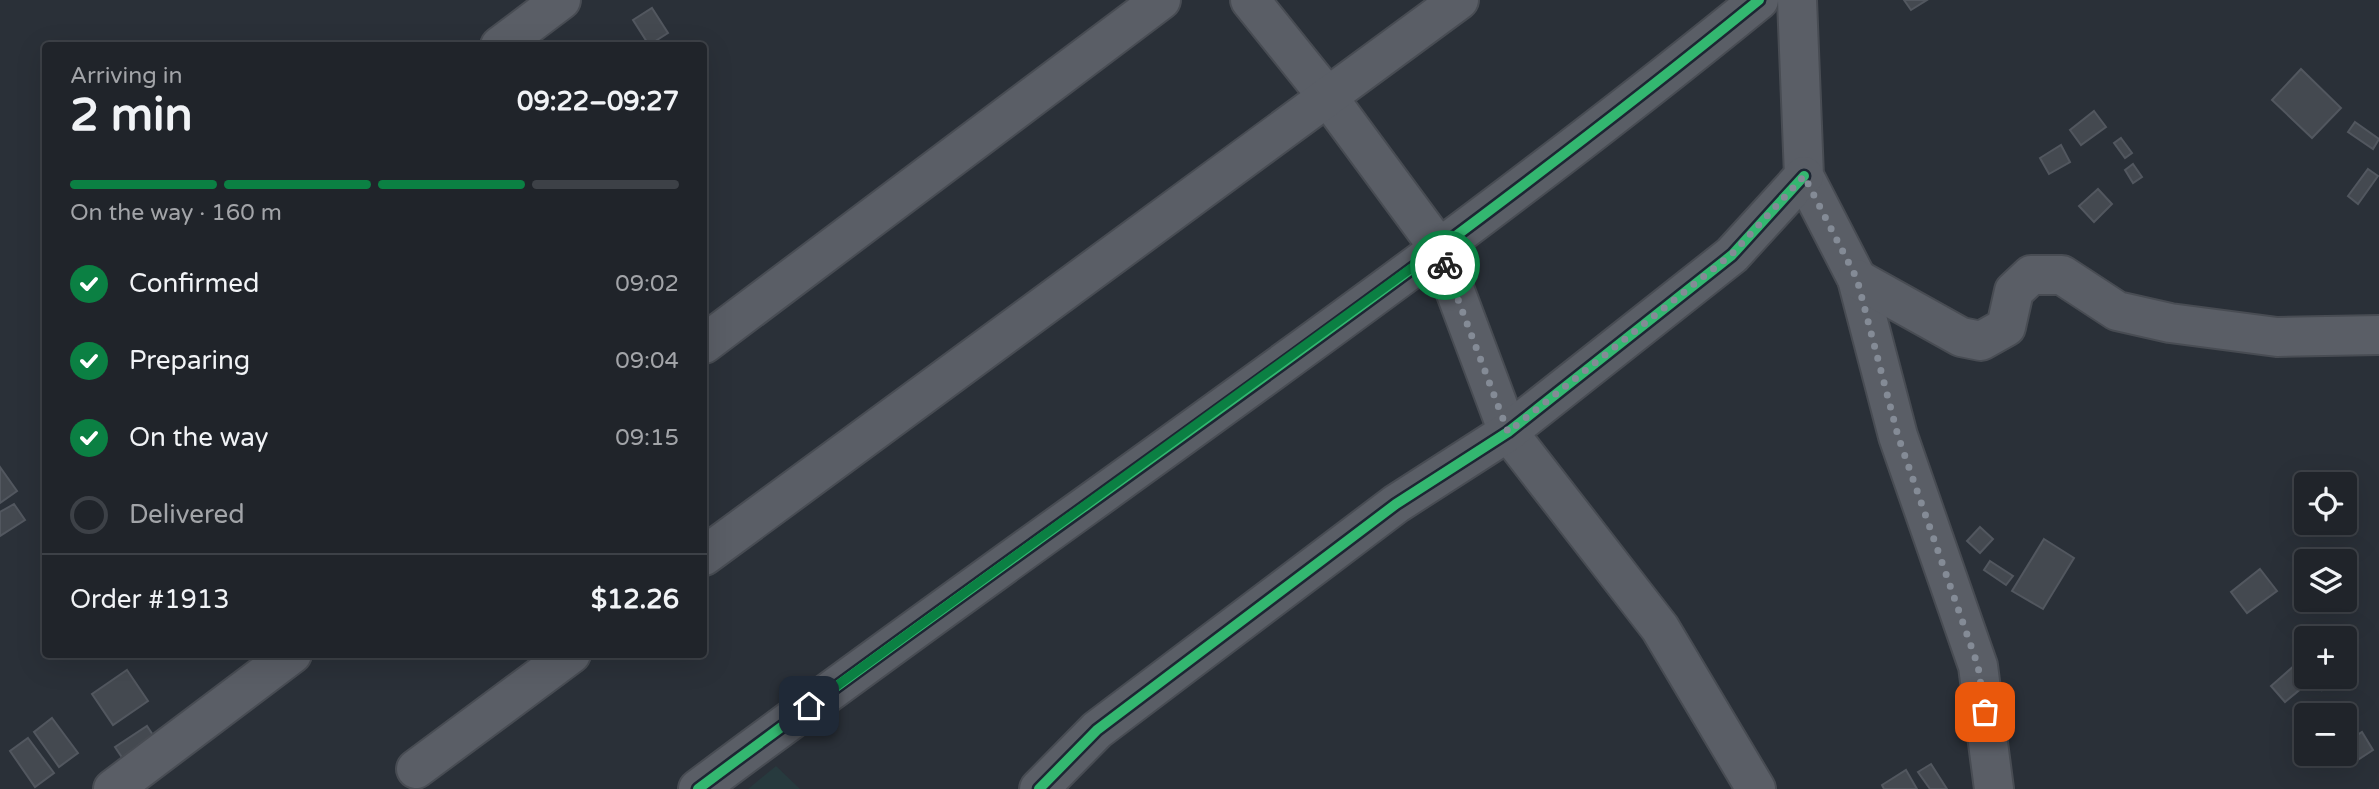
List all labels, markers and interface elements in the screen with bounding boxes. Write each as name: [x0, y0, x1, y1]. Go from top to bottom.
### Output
text: Arriving in: [70, 62, 183, 90]
text: 09:22–09:27: [517, 86, 679, 117]
text: 2 min: [70, 88, 193, 143]
text: On the way · 160 m: [70, 199, 282, 227]
courier: [1410, 230, 1480, 300]
icon: bike: [1426, 246, 1464, 284]
icon: check: [70, 265, 108, 303]
text: Confirmed: [129, 268, 259, 299]
text: 09:02: [615, 270, 679, 298]
icon: check: [70, 342, 108, 380]
text: Preparing: [129, 345, 250, 376]
text: 09:04: [615, 347, 679, 375]
icon: check: [70, 419, 108, 457]
text: On the way: [129, 422, 269, 453]
text: 09:15: [615, 424, 679, 452]
map controls: [2294, 472, 2357, 766]
button: locate: [2294, 472, 2357, 535]
text: Delivered: [129, 499, 245, 530]
button: layers: [2294, 549, 2357, 612]
text: Order #1913: [70, 584, 230, 615]
text: $12.26: [591, 584, 679, 615]
button: +: [2294, 626, 2357, 689]
pin: [779, 676, 839, 736]
pin: [1955, 682, 2015, 742]
icon: home: [790, 687, 828, 725]
icon: bag: [1966, 693, 2004, 731]
button: −: [2294, 703, 2357, 766]

